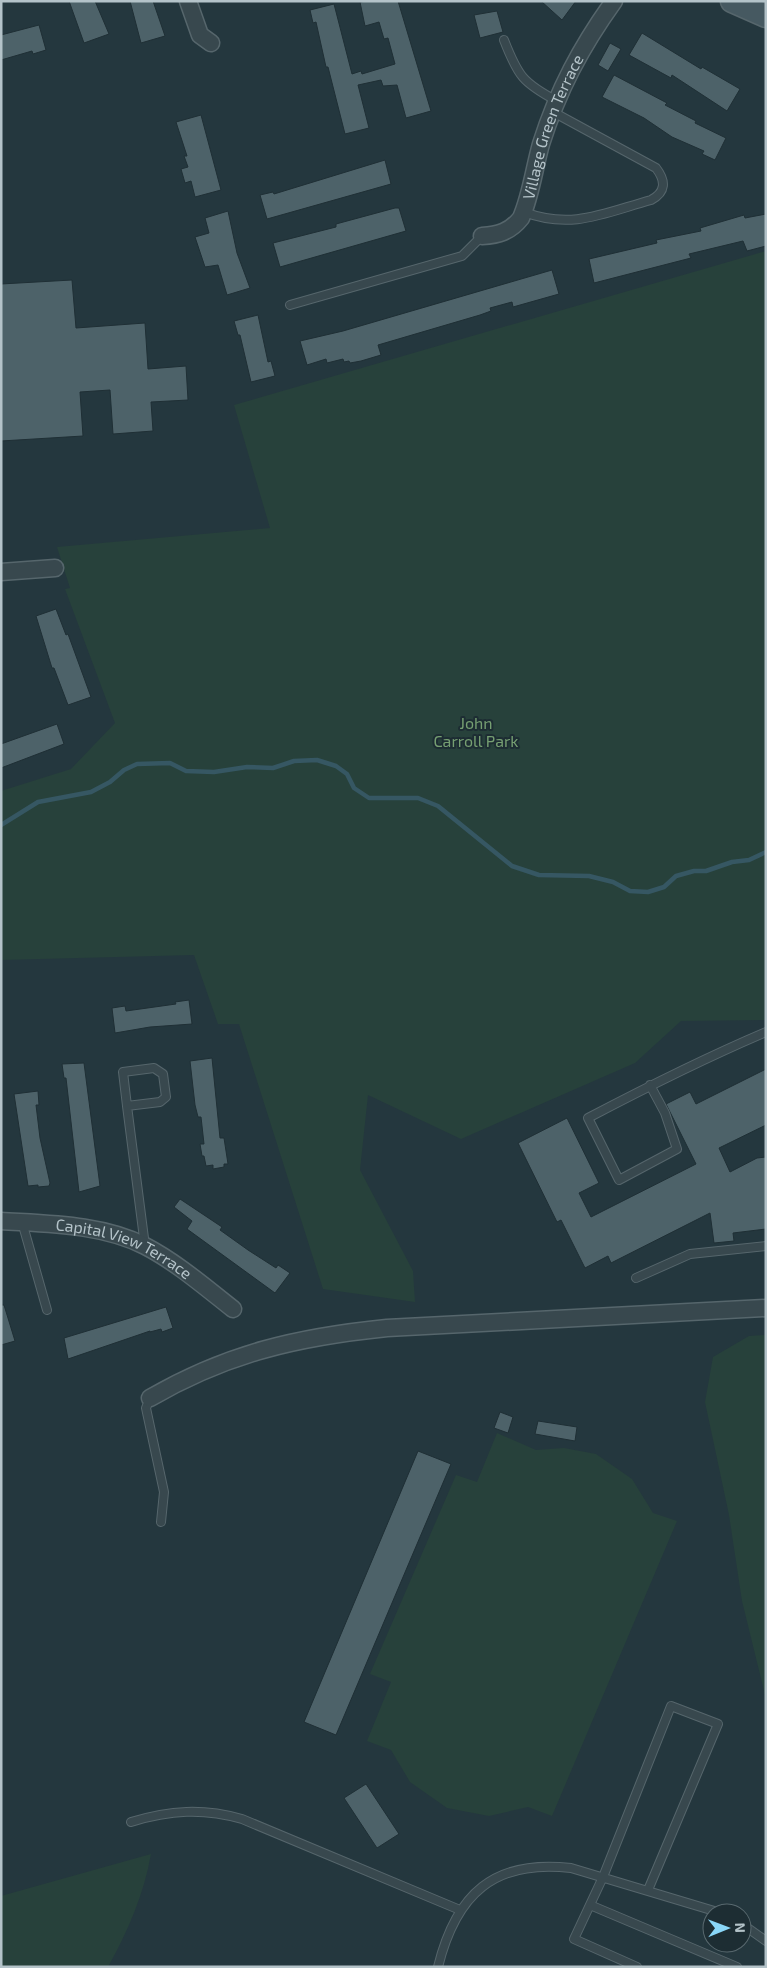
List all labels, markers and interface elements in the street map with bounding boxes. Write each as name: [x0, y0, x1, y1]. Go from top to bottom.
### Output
street label: Village Green Terrace: [518, 51, 587, 202]
park label: John Carroll Park: [433, 713, 519, 750]
street label: Capital View Terrace: [55, 1214, 196, 1282]
north arrow: [702, 1903, 752, 1953]
text: N: [732, 1923, 749, 1933]

